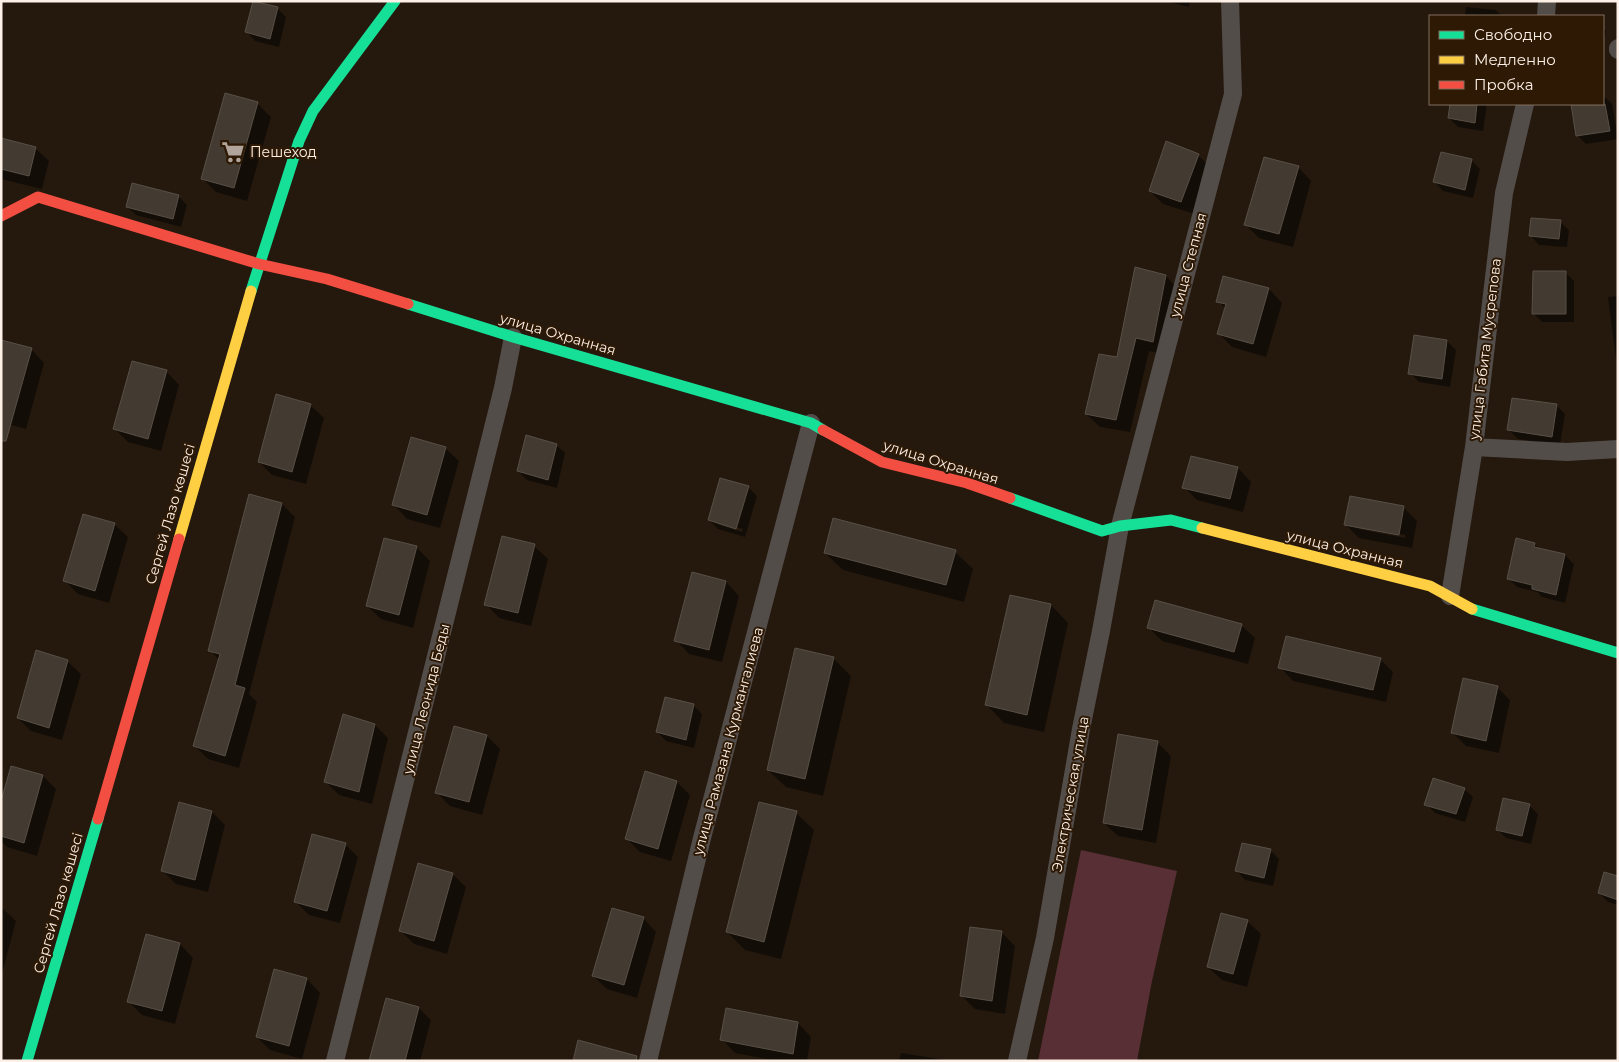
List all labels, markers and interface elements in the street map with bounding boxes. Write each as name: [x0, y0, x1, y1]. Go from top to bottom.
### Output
legend: [1429, 15, 1604, 105]
text: Свободно: [1474, 25, 1552, 44]
text: Медленно: [1474, 50, 1556, 69]
text: Пробка: [1474, 75, 1533, 94]
supermarket icon: Пешеход: [220, 139, 246, 165]
place label: Пешеход: [250, 143, 317, 161]
street label: улица Степная: [1165, 211, 1211, 320]
street label: улица Габита Мусрепова: [1465, 257, 1505, 442]
street label: улица Охранная: [497, 309, 618, 359]
street label: улица Охранная: [880, 436, 1001, 488]
street label: Сергей Лазо көшесі: [141, 442, 199, 586]
street label: улица Охранная: [1284, 526, 1405, 572]
street label: улица Леонида Беды: [398, 622, 453, 777]
street label: улица Рамазана Курмангалиева: [689, 625, 767, 858]
street label: Электрическая улица: [1047, 715, 1093, 873]
street label: Сергей Лазо көшесі: [29, 831, 87, 975]

